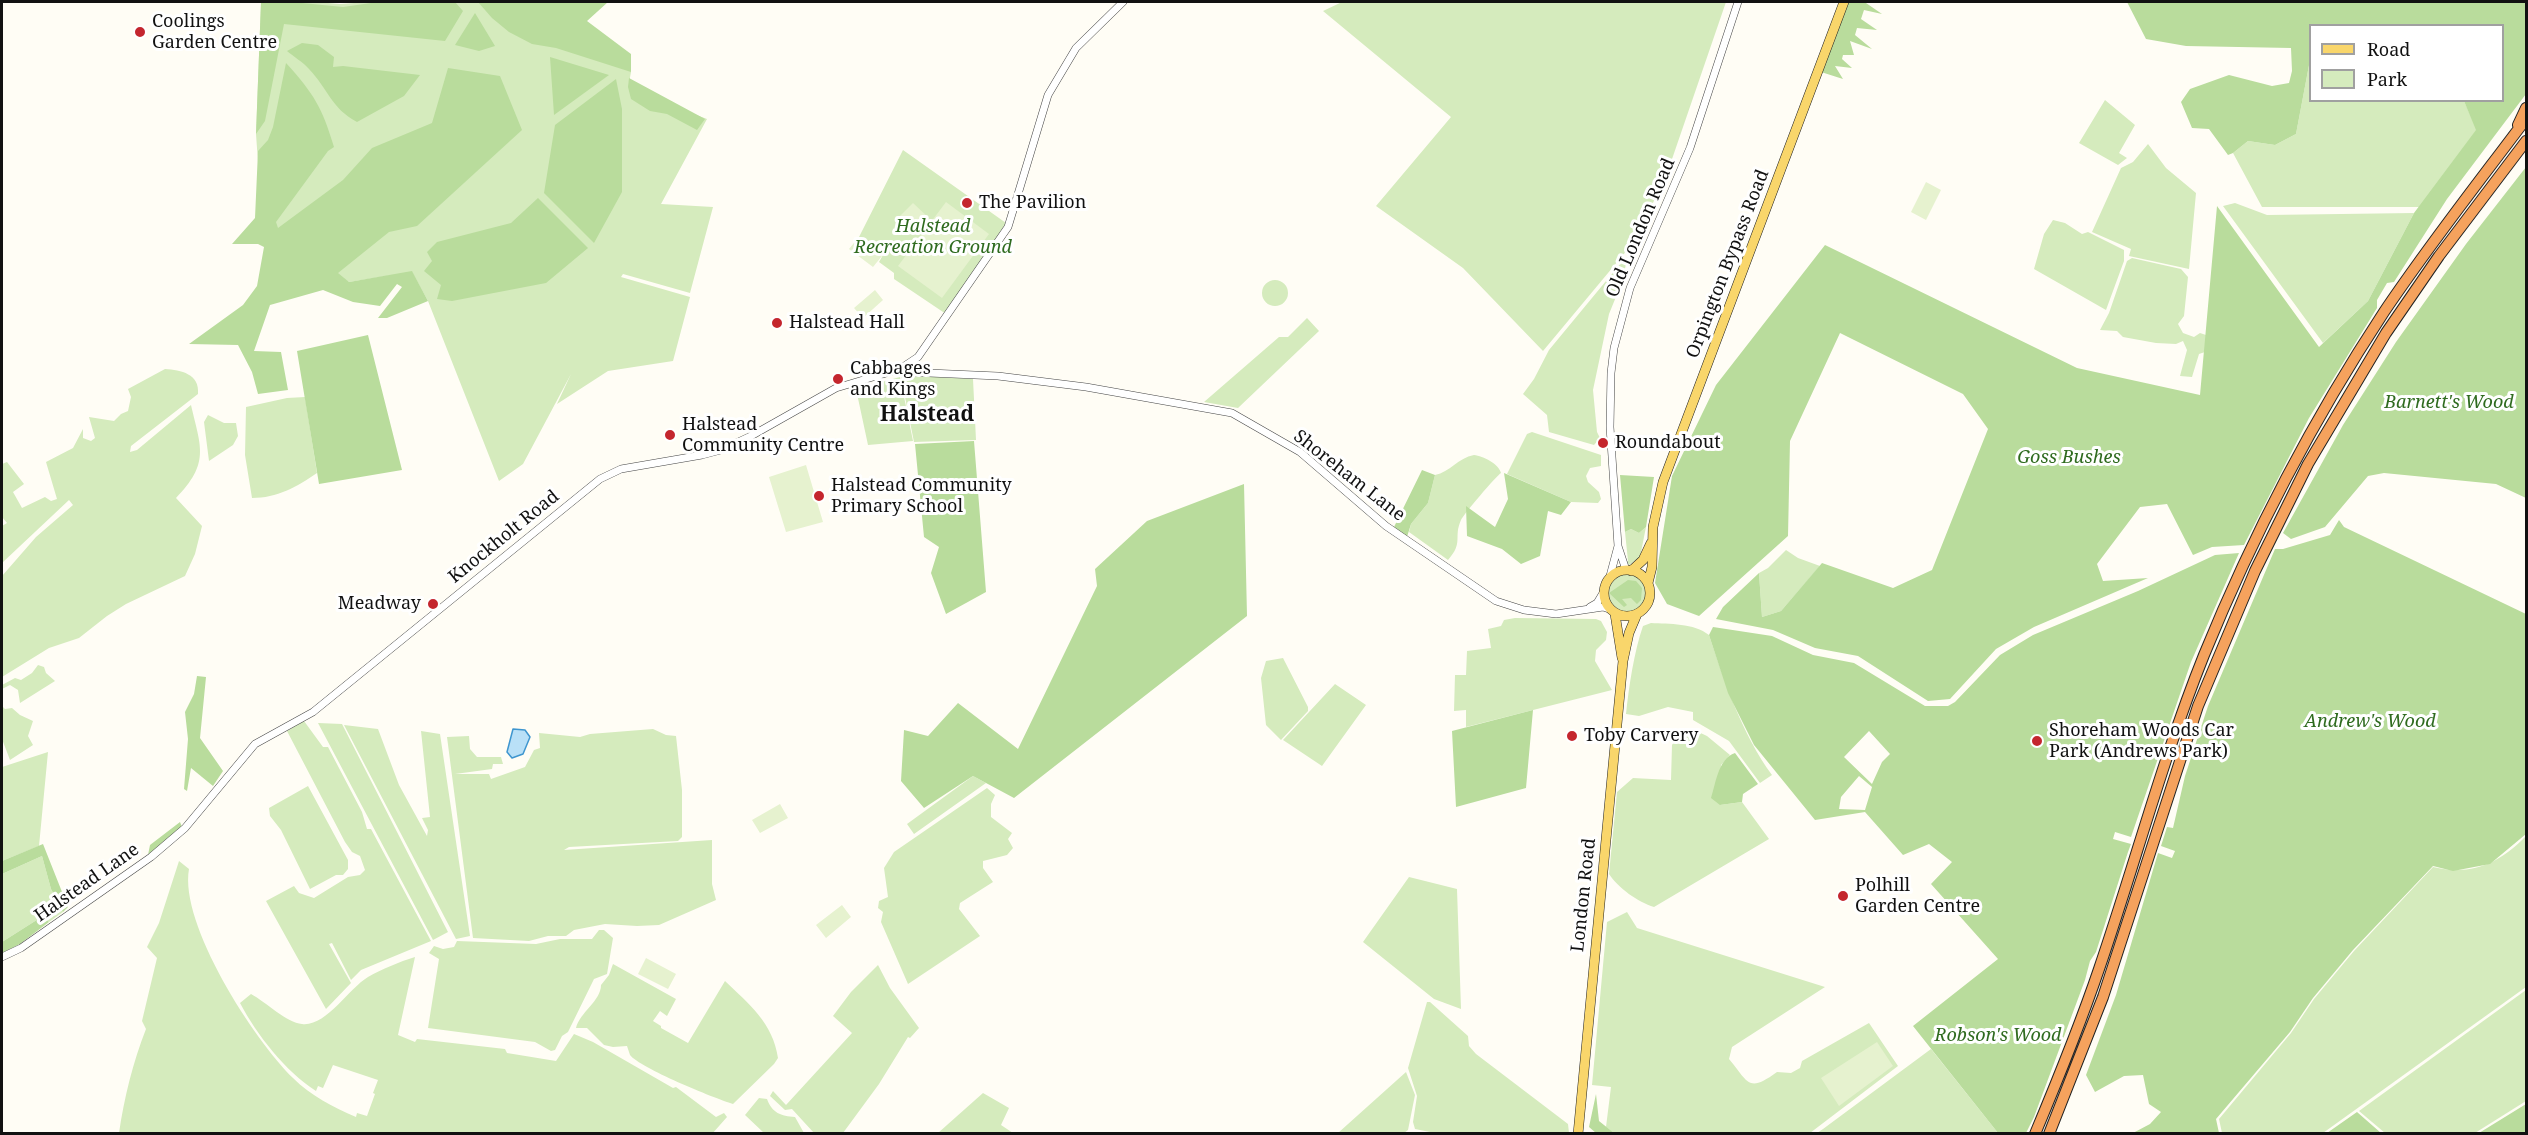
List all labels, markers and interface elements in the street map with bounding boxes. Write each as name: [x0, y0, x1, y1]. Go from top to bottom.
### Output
place label: Coolings Garden Centre: [152, 11, 277, 54]
legend: [2309, 24, 2504, 102]
marker: Coolings Garden Centre: [133, 25, 147, 39]
text: Road: [2367, 37, 2410, 61]
text: Park: [2367, 67, 2407, 91]
street label: Old London Road: [1602, 155, 1680, 301]
street label: Orpington Bypass Road: [1682, 167, 1774, 361]
place label: The Pavilion: [979, 192, 1086, 214]
marker: The Pavilion: [960, 196, 974, 210]
park label: Halstead Recreation Ground: [854, 216, 1012, 258]
place label: Halstead Hall: [789, 312, 905, 334]
marker: Halstead Hall: [770, 316, 784, 330]
place label: Cabbages and Kings: [850, 358, 935, 400]
marker: Cabbages and Kings: [831, 372, 845, 386]
park label: Barnett's Wood: [2384, 392, 2514, 414]
district label: Halstead: [880, 402, 974, 428]
place label: Halstead Community Centre: [682, 414, 844, 456]
street label: Shoreham Lane: [1289, 426, 1409, 526]
marker: Halstead Community Centre: [663, 428, 677, 442]
place label: Roundabout: [1615, 432, 1721, 454]
marker: Roundabout: [1596, 436, 1610, 450]
park label: Goss Bushes: [2017, 447, 2121, 469]
place label: Halstead Community Primary School: [831, 475, 1012, 518]
street label: Knockholt Road: [444, 486, 564, 588]
marker: Halstead Community Primary School: [812, 489, 826, 503]
place label: Meadway: [338, 593, 421, 615]
marker: Meadway: [426, 597, 440, 611]
park label: Andrew's Wood: [2304, 711, 2436, 733]
place label: Shoreham Woods Car Park (Andrews Park): [2049, 720, 2234, 762]
place label: Toby Carvery: [1584, 725, 1698, 747]
marker: Toby Carvery: [1565, 729, 1579, 743]
marker: Shoreham Woods Car Park (Andrews Park): [2030, 734, 2044, 748]
street label: London Road: [1567, 837, 1601, 953]
street label: Halstead Lane: [31, 839, 143, 927]
place label: Polhill Garden Centre: [1855, 875, 1980, 918]
marker: Polhill Garden Centre: [1836, 889, 1850, 903]
park label: Robson's Wood: [1935, 1025, 2061, 1047]

